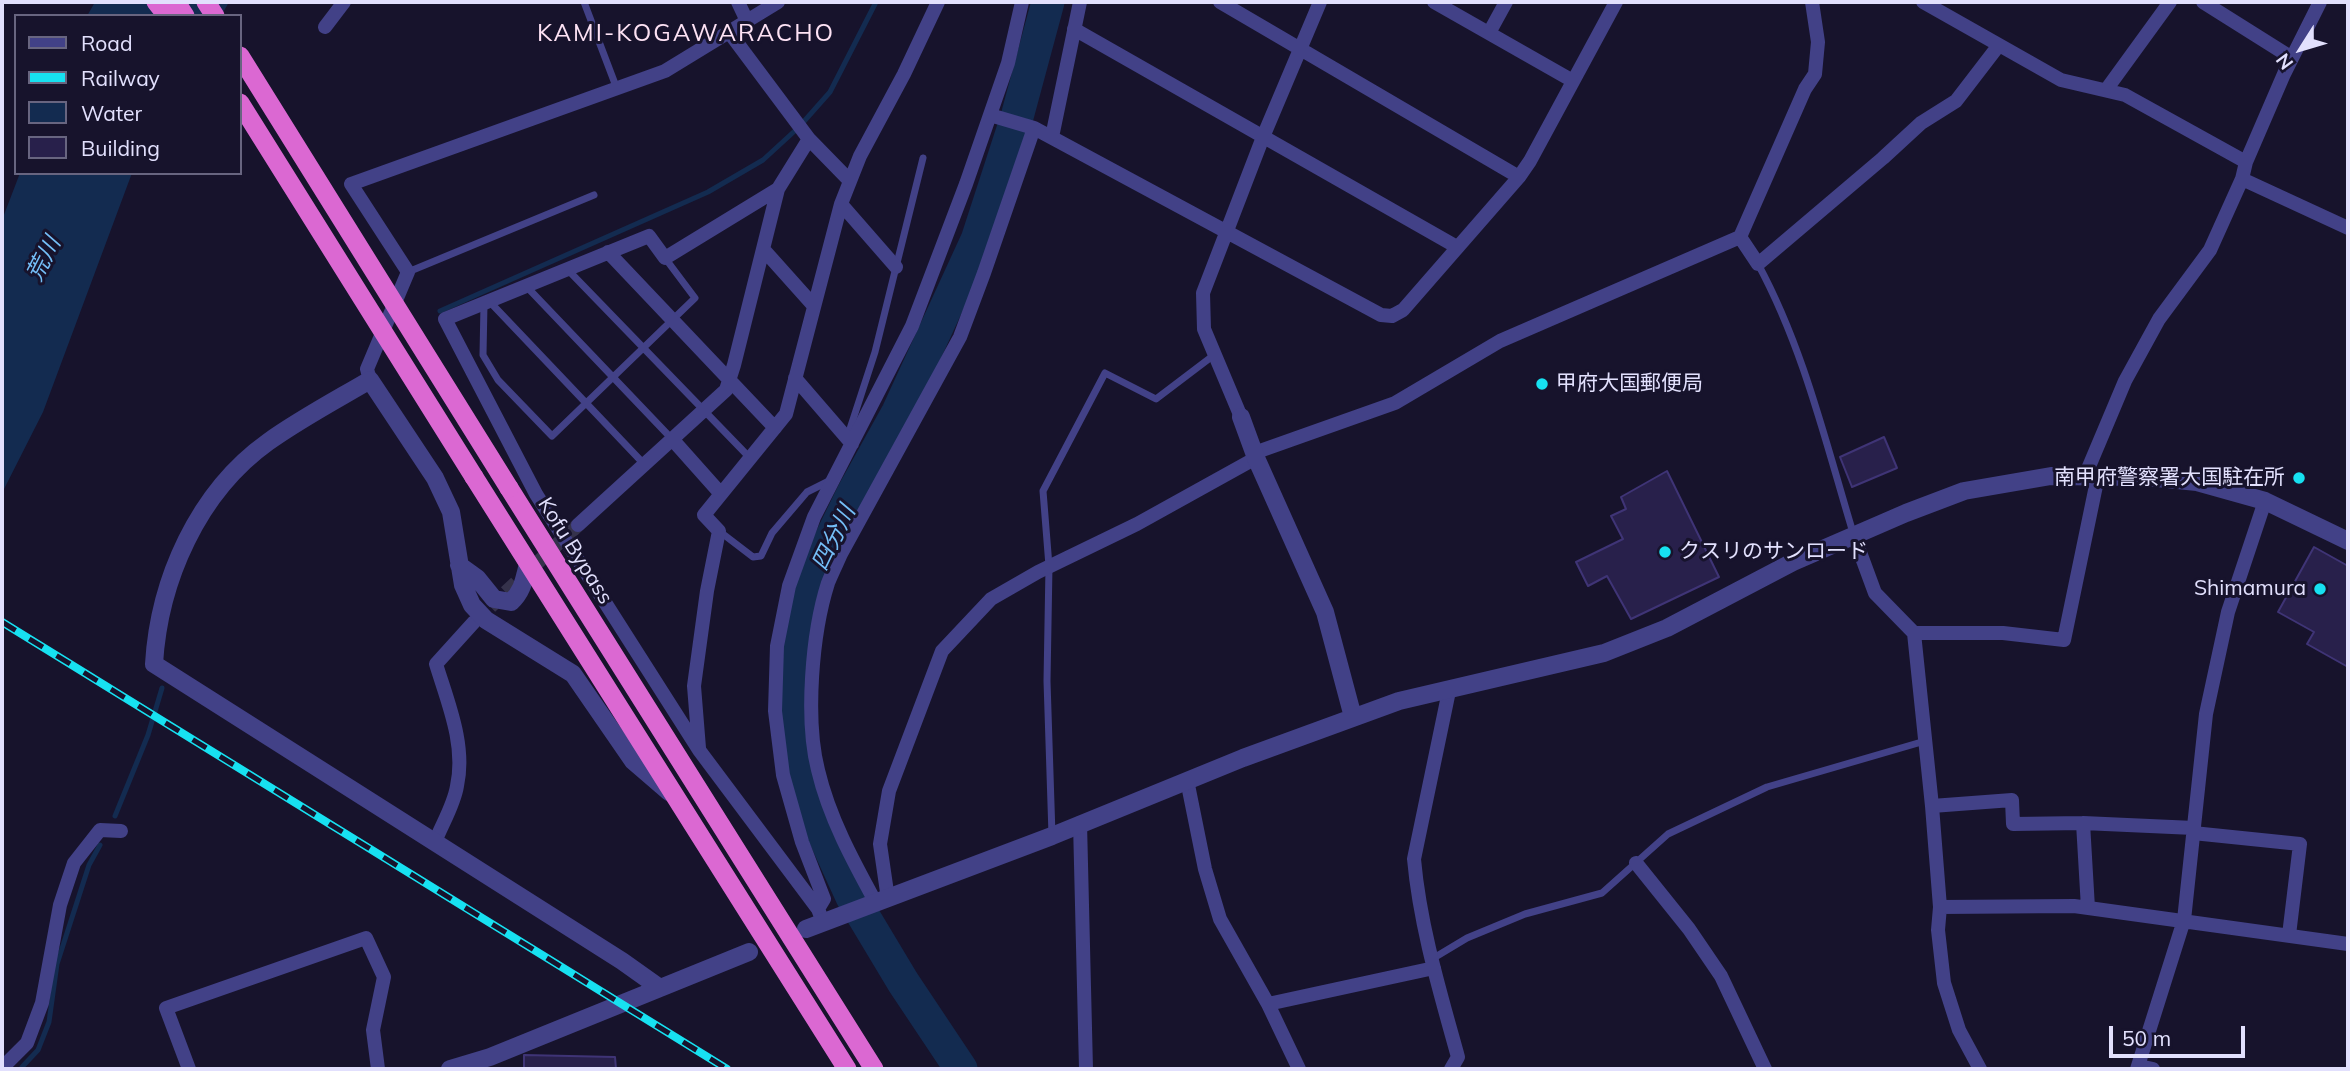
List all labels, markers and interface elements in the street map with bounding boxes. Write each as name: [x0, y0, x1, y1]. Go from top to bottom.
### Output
legend: [14, 14, 242, 175]
north arrow: [2266, 14, 2336, 84]
district label: KAMI-KOGAWARACHO: [539, 20, 833, 48]
text: Road: [81, 30, 132, 56]
text: N: [2270, 49, 2298, 75]
text: Railway: [81, 65, 160, 91]
text: Water: [81, 100, 142, 126]
text: Building: [81, 135, 160, 161]
water label: 荒川: [21, 232, 67, 286]
place label: 甲府大国郵便局: [1556, 371, 1703, 397]
marker: 甲府大国郵便局: [1534, 376, 1550, 392]
place label: 南甲府警察署大国駐在所: [2054, 465, 2285, 491]
marker: 南甲府警察署大国駐在所: [2291, 470, 2307, 486]
street label: Kofu Bypass: [532, 493, 618, 609]
water label: 四分川: [806, 501, 862, 575]
place label: クスリのサンロード: [1679, 539, 1868, 565]
marker: クスリのサンロード: [1657, 544, 1673, 560]
place label: Shimamura: [2194, 576, 2306, 602]
marker: Shimamura: [2312, 581, 2328, 597]
scale bar: [2112, 1012, 2248, 1056]
text: 50 m: [2122, 1025, 2171, 1051]

